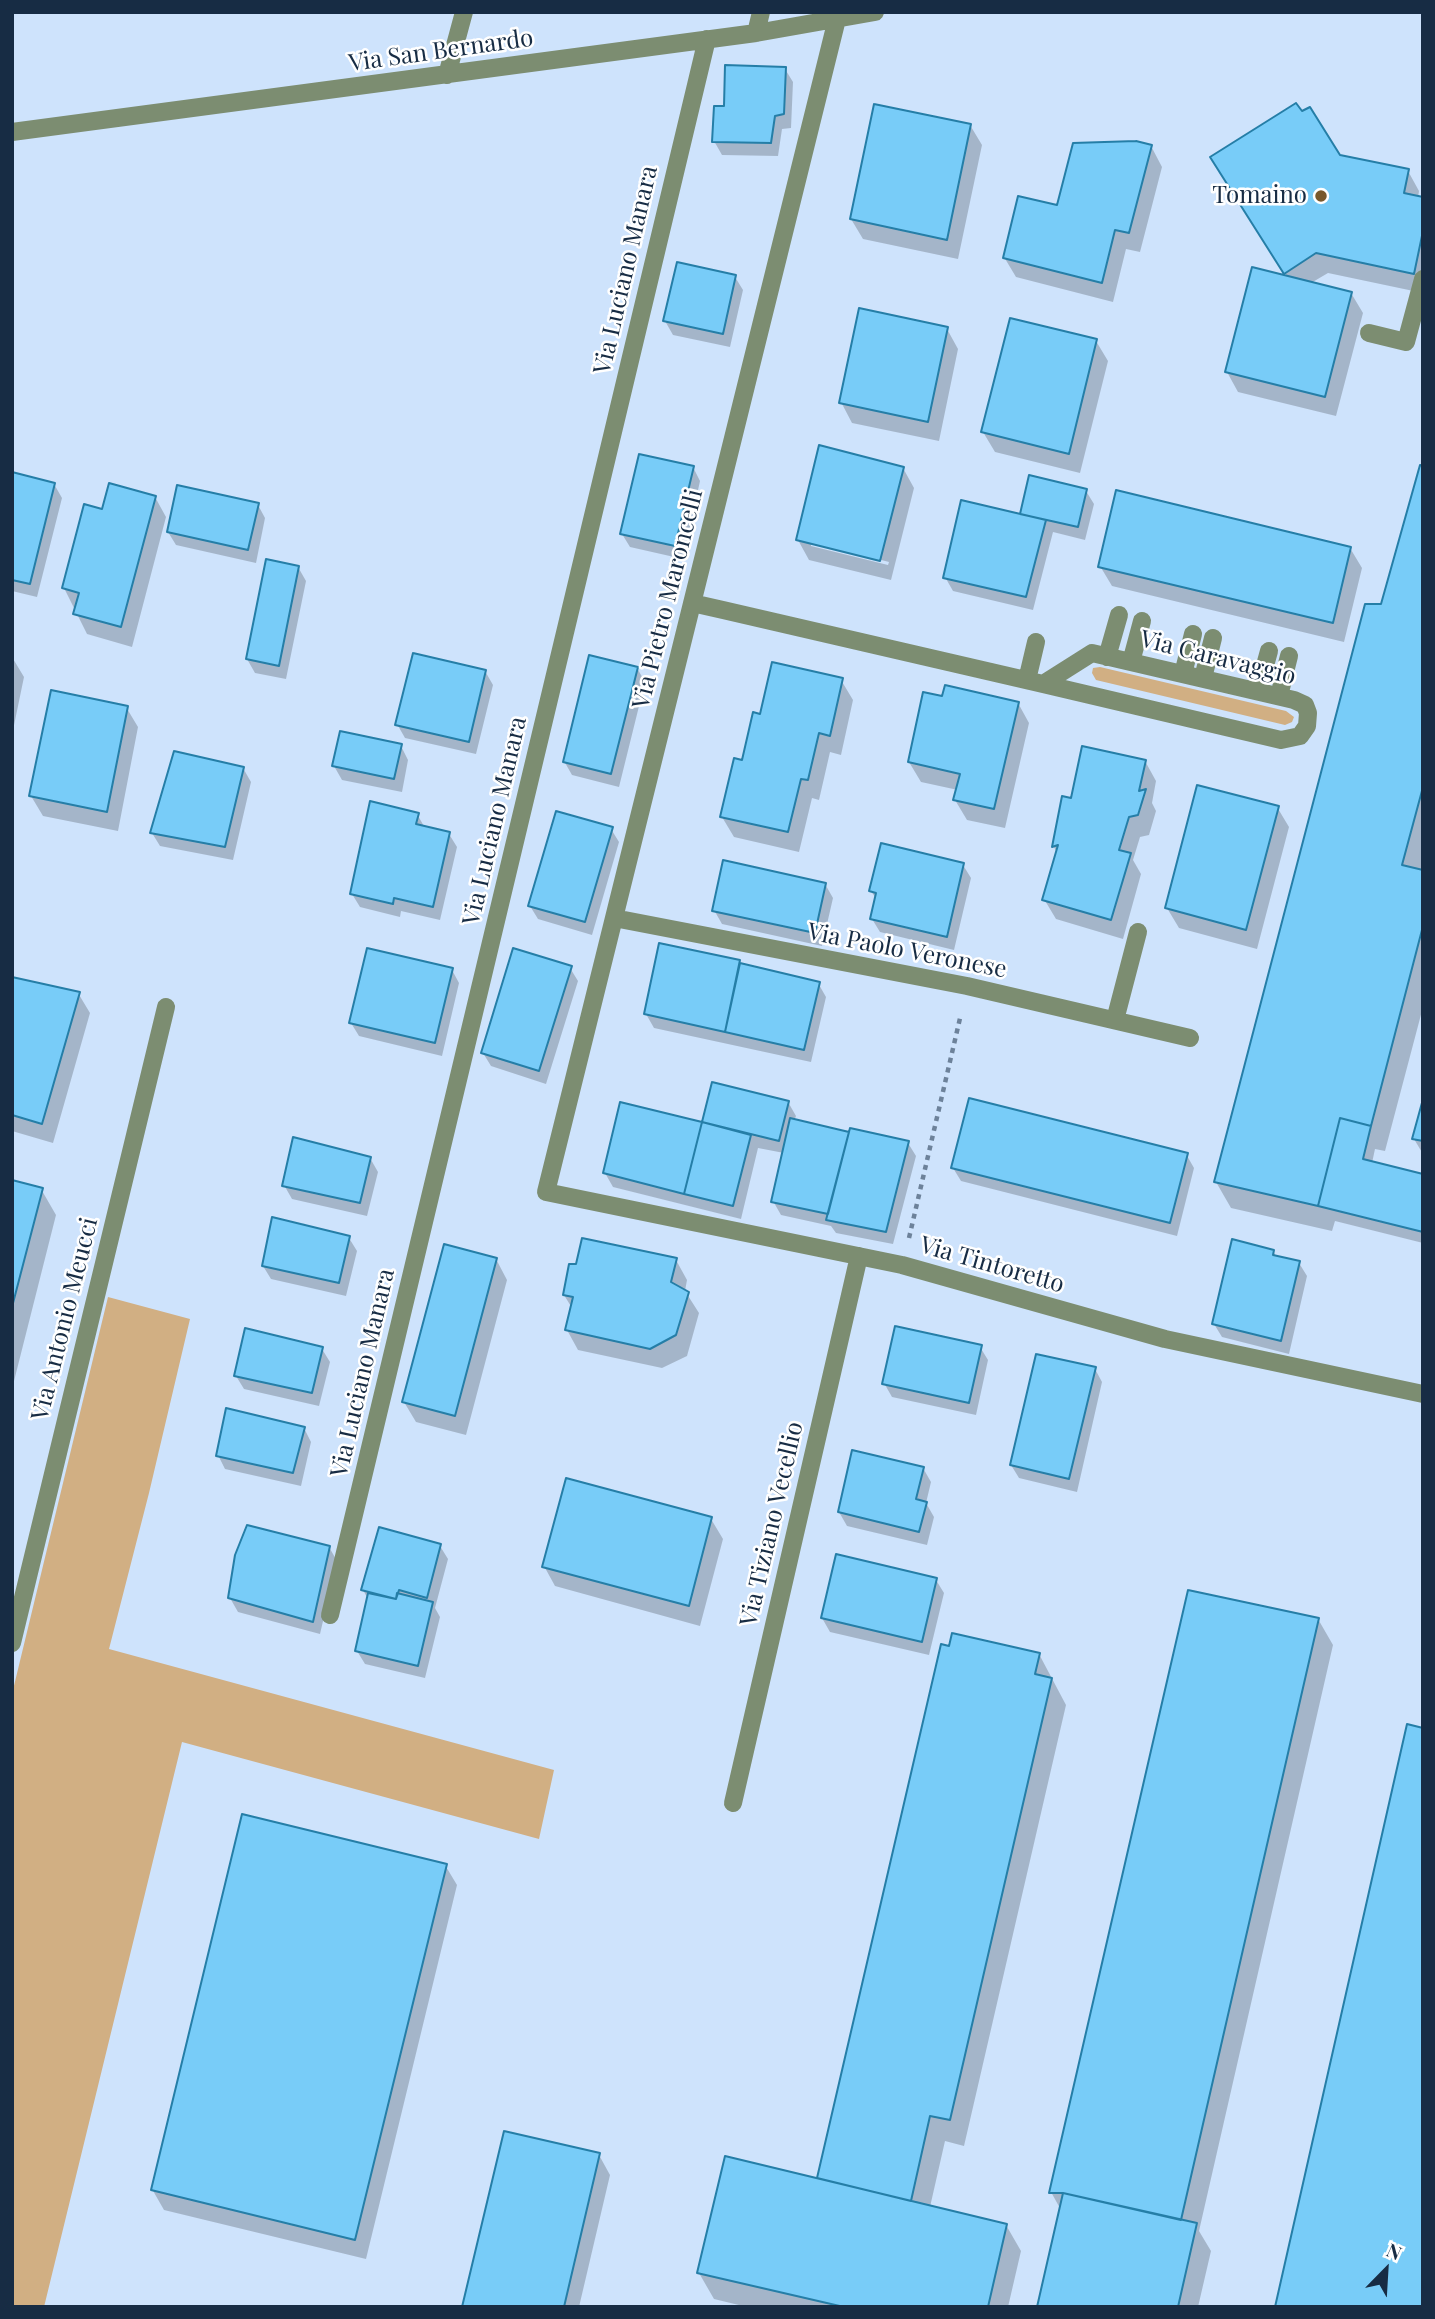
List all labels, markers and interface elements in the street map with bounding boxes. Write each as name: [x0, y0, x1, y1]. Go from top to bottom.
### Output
street label: Via San Bernardo: [347, 24, 535, 78]
street label: Via Luciano Manara: [588, 163, 664, 377]
place label: Tomaino: [1212, 182, 1307, 210]
marker: Tomaino: [1313, 188, 1329, 204]
street label: Via Pietro Maroncelli: [627, 486, 709, 712]
street label: Via Caravaggio: [1137, 625, 1299, 691]
street label: Via Luciano Manara: [457, 714, 533, 928]
street label: Via Paolo Veronese: [805, 918, 1009, 984]
street label: Via Antonio Meucci: [26, 1215, 104, 1423]
street label: Via Tintoretto: [916, 1231, 1068, 1299]
street label: Via Luciano Manara: [325, 1266, 401, 1480]
street label: Via Tiziano Vecellio: [734, 1419, 810, 1629]
north arrow: [1351, 2235, 1421, 2305]
text: N: [1383, 2236, 1406, 2265]

